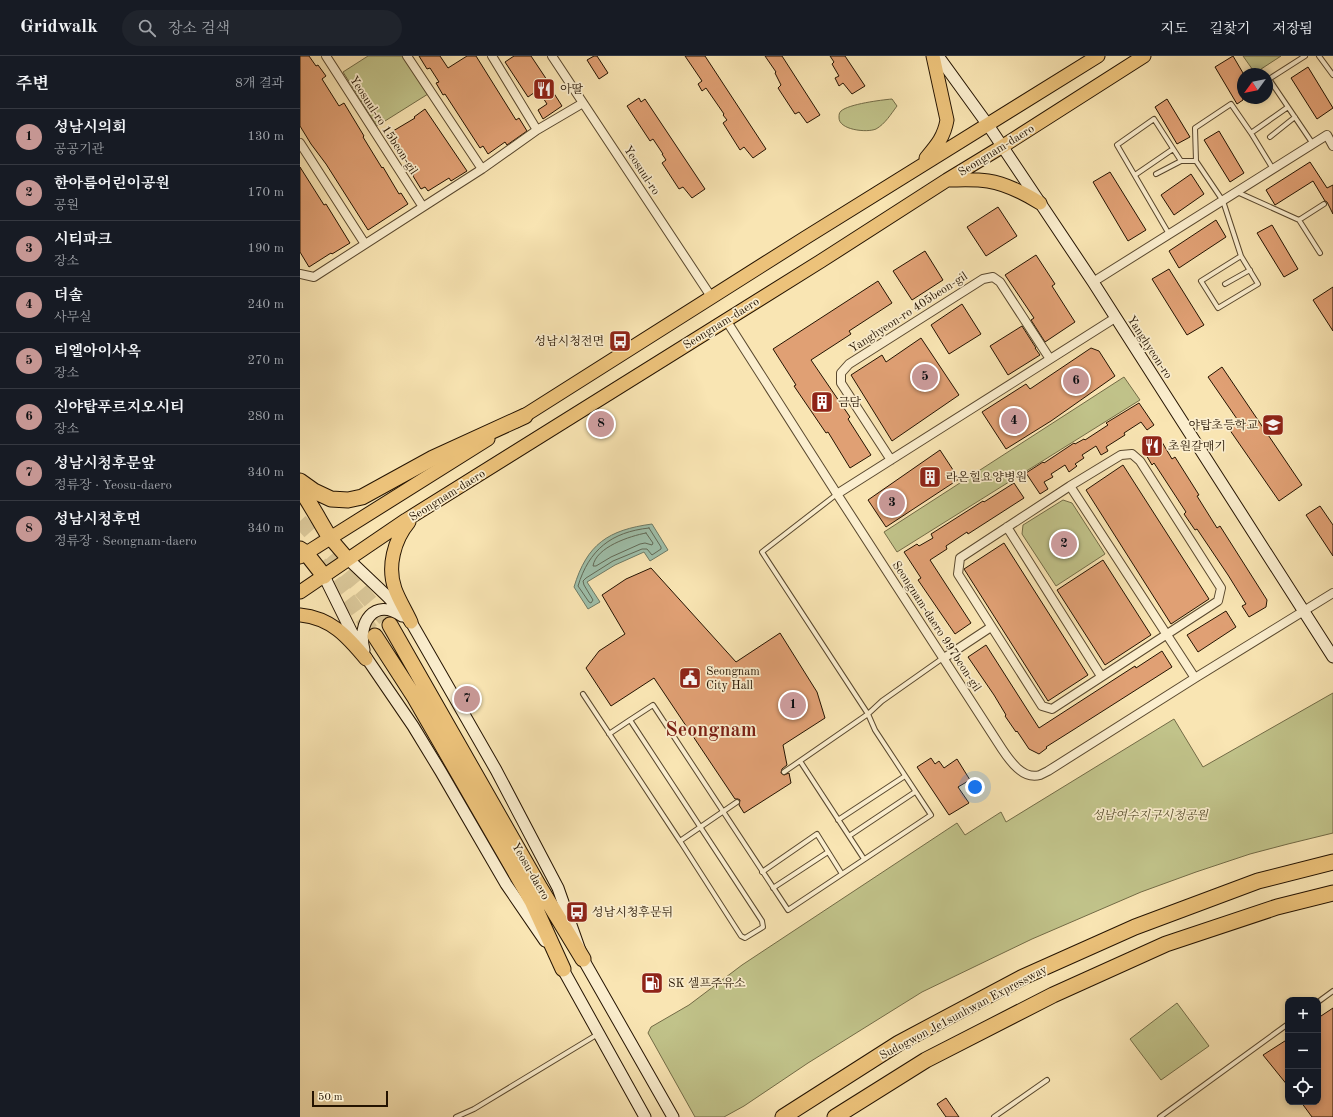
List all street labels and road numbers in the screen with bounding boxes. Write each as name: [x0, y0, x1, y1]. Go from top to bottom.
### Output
street label: Yeosuul-ro 15beon-gil: [347, 74, 420, 177]
street label: Seongnam-daero: [957, 123, 1037, 179]
street label: Yeosuul-ro: [621, 144, 661, 197]
street label: Yanghyeon-ro 405beon-gil: [847, 269, 970, 355]
street label: Seongnam-daero: [682, 296, 762, 352]
street label: Yanghyeon-ro: [1124, 314, 1174, 381]
street label: Seongnam-daero: [408, 468, 488, 524]
street label: Seongnam-daero 997beon-gil: [890, 559, 983, 694]
street label: Yeosu-daero: [509, 841, 551, 902]
street label: Sudogwon Je1sunhwan Expressway: [878, 963, 1050, 1062]

